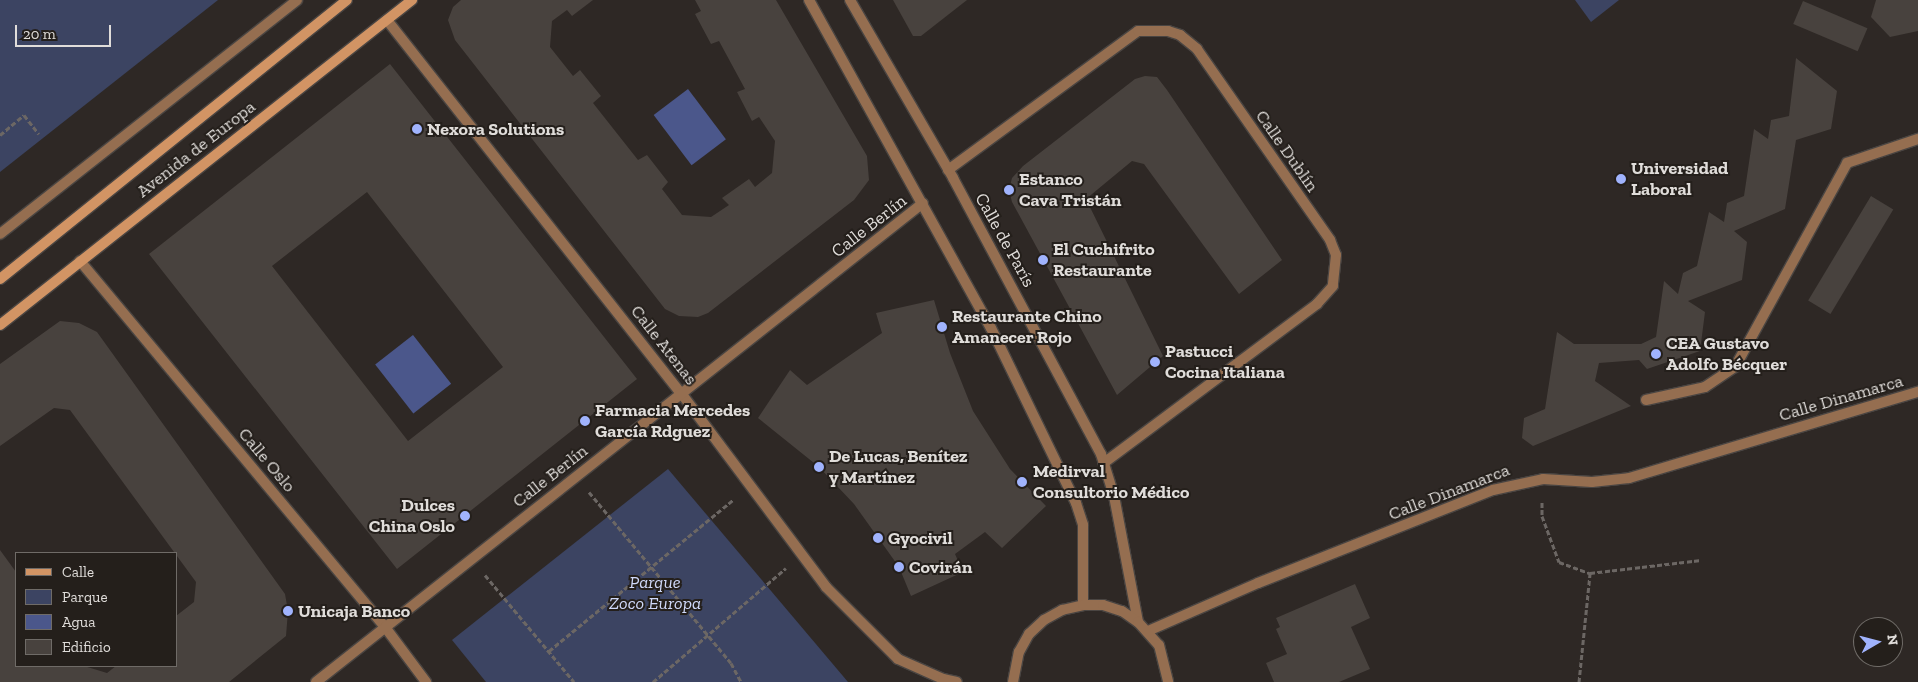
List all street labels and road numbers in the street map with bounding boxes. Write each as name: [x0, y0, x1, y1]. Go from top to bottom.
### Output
street label: Avenida de Europa: [132, 96, 260, 202]
street label: Calle Dublín: [1251, 106, 1323, 196]
street label: Calle de París: [970, 189, 1040, 291]
street label: Calle Berlín: [827, 190, 911, 262]
street label: Calle Atenas: [626, 301, 702, 389]
street label: Calle Dinamarca: [1777, 370, 1905, 426]
street label: Calle Oslo: [234, 423, 300, 497]
street label: Calle Berlín: [508, 440, 592, 512]
street label: Calle Dinamarca: [1385, 459, 1513, 525]

